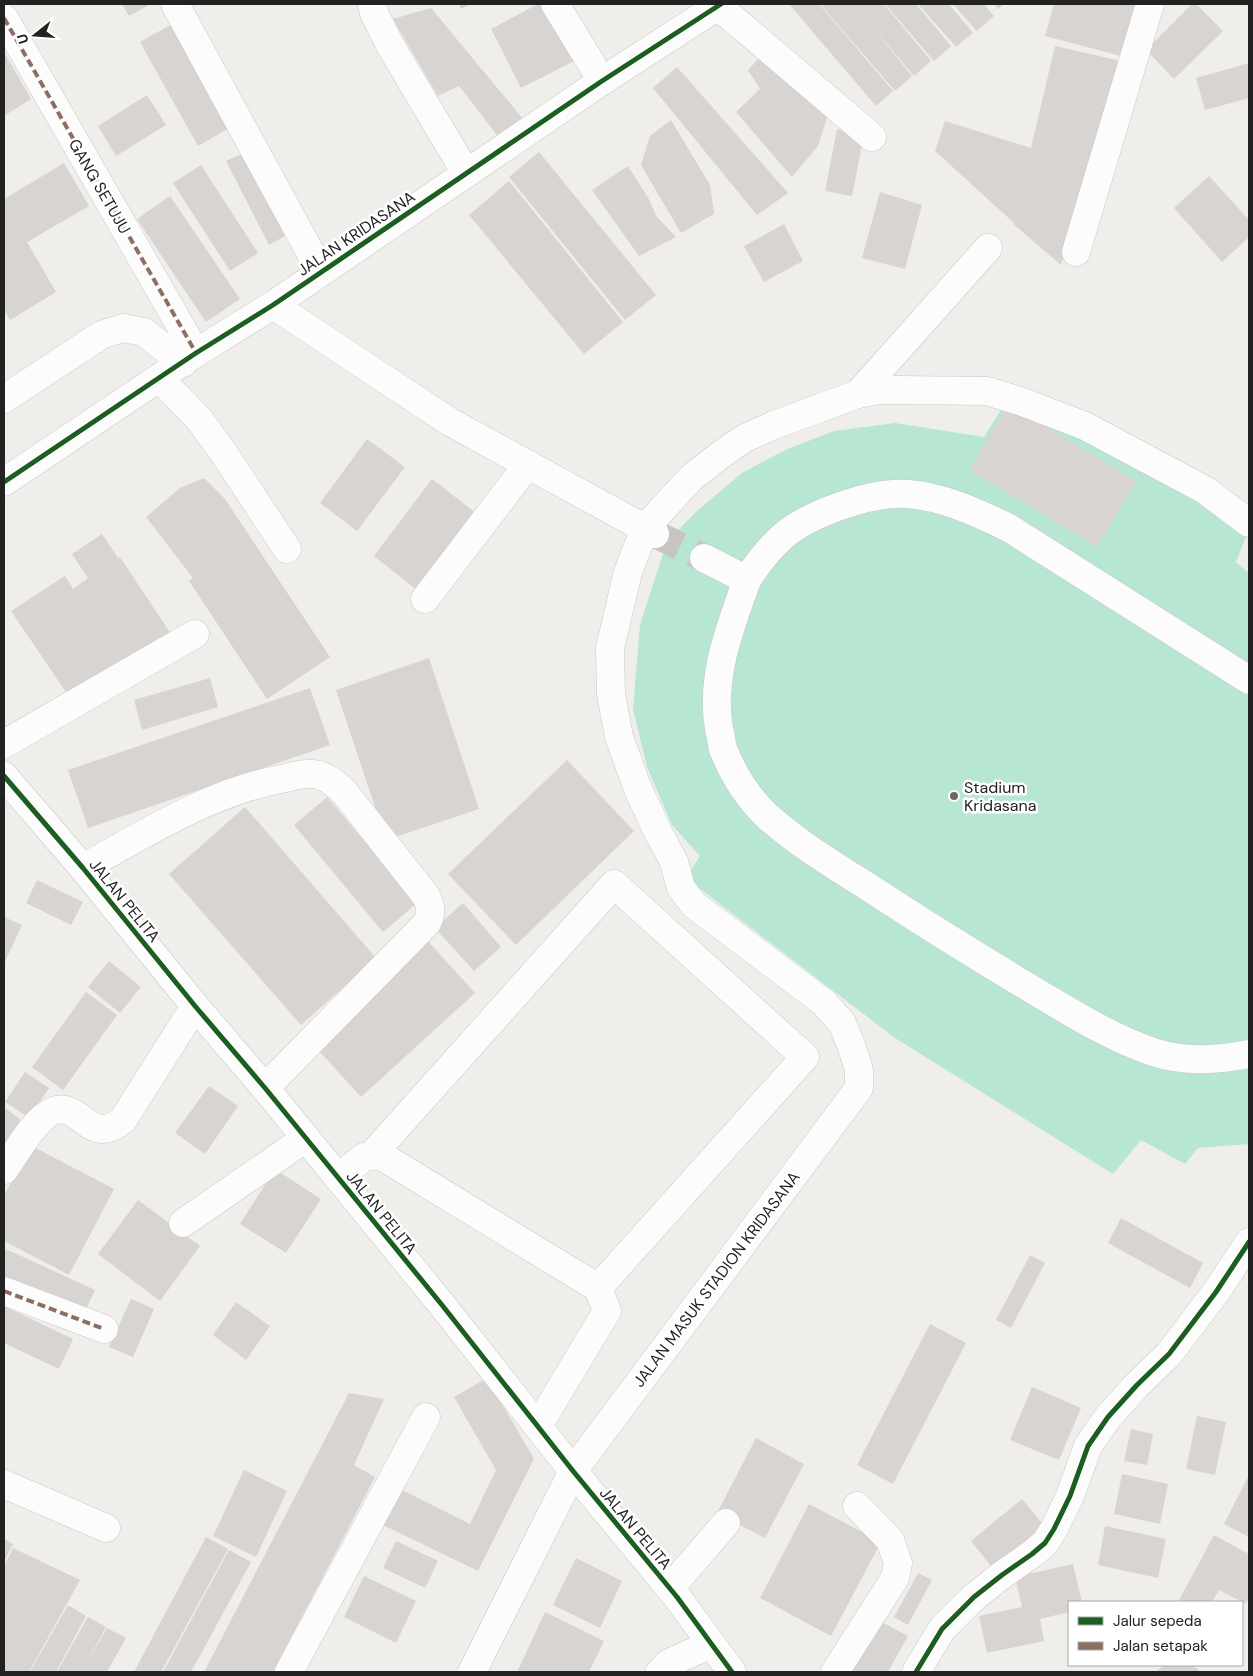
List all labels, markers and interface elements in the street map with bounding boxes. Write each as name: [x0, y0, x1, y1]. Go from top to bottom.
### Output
north arrow: [10, 10, 60, 60]
text: U: [13, 32, 33, 46]
street label: GANG SETUJU: [64, 135, 135, 238]
street label: JALAN KRIDASANA: [293, 186, 419, 281]
place label: Stadium Kridasana: [964, 777, 1036, 816]
marker: Stadium Kridasana: [948, 790, 960, 802]
street label: JALAN PELITA: [85, 854, 165, 947]
street label: JALAN PELITA: [342, 1166, 422, 1259]
street label: JALAN MASUK STADION KRIDASANA: [628, 1167, 805, 1391]
street label: JALAN PELITA: [595, 1483, 676, 1574]
legend: [1068, 1601, 1243, 1666]
text: Jalur sepeda: [1113, 1611, 1202, 1631]
text: Jalan setapak: [1113, 1636, 1208, 1656]

